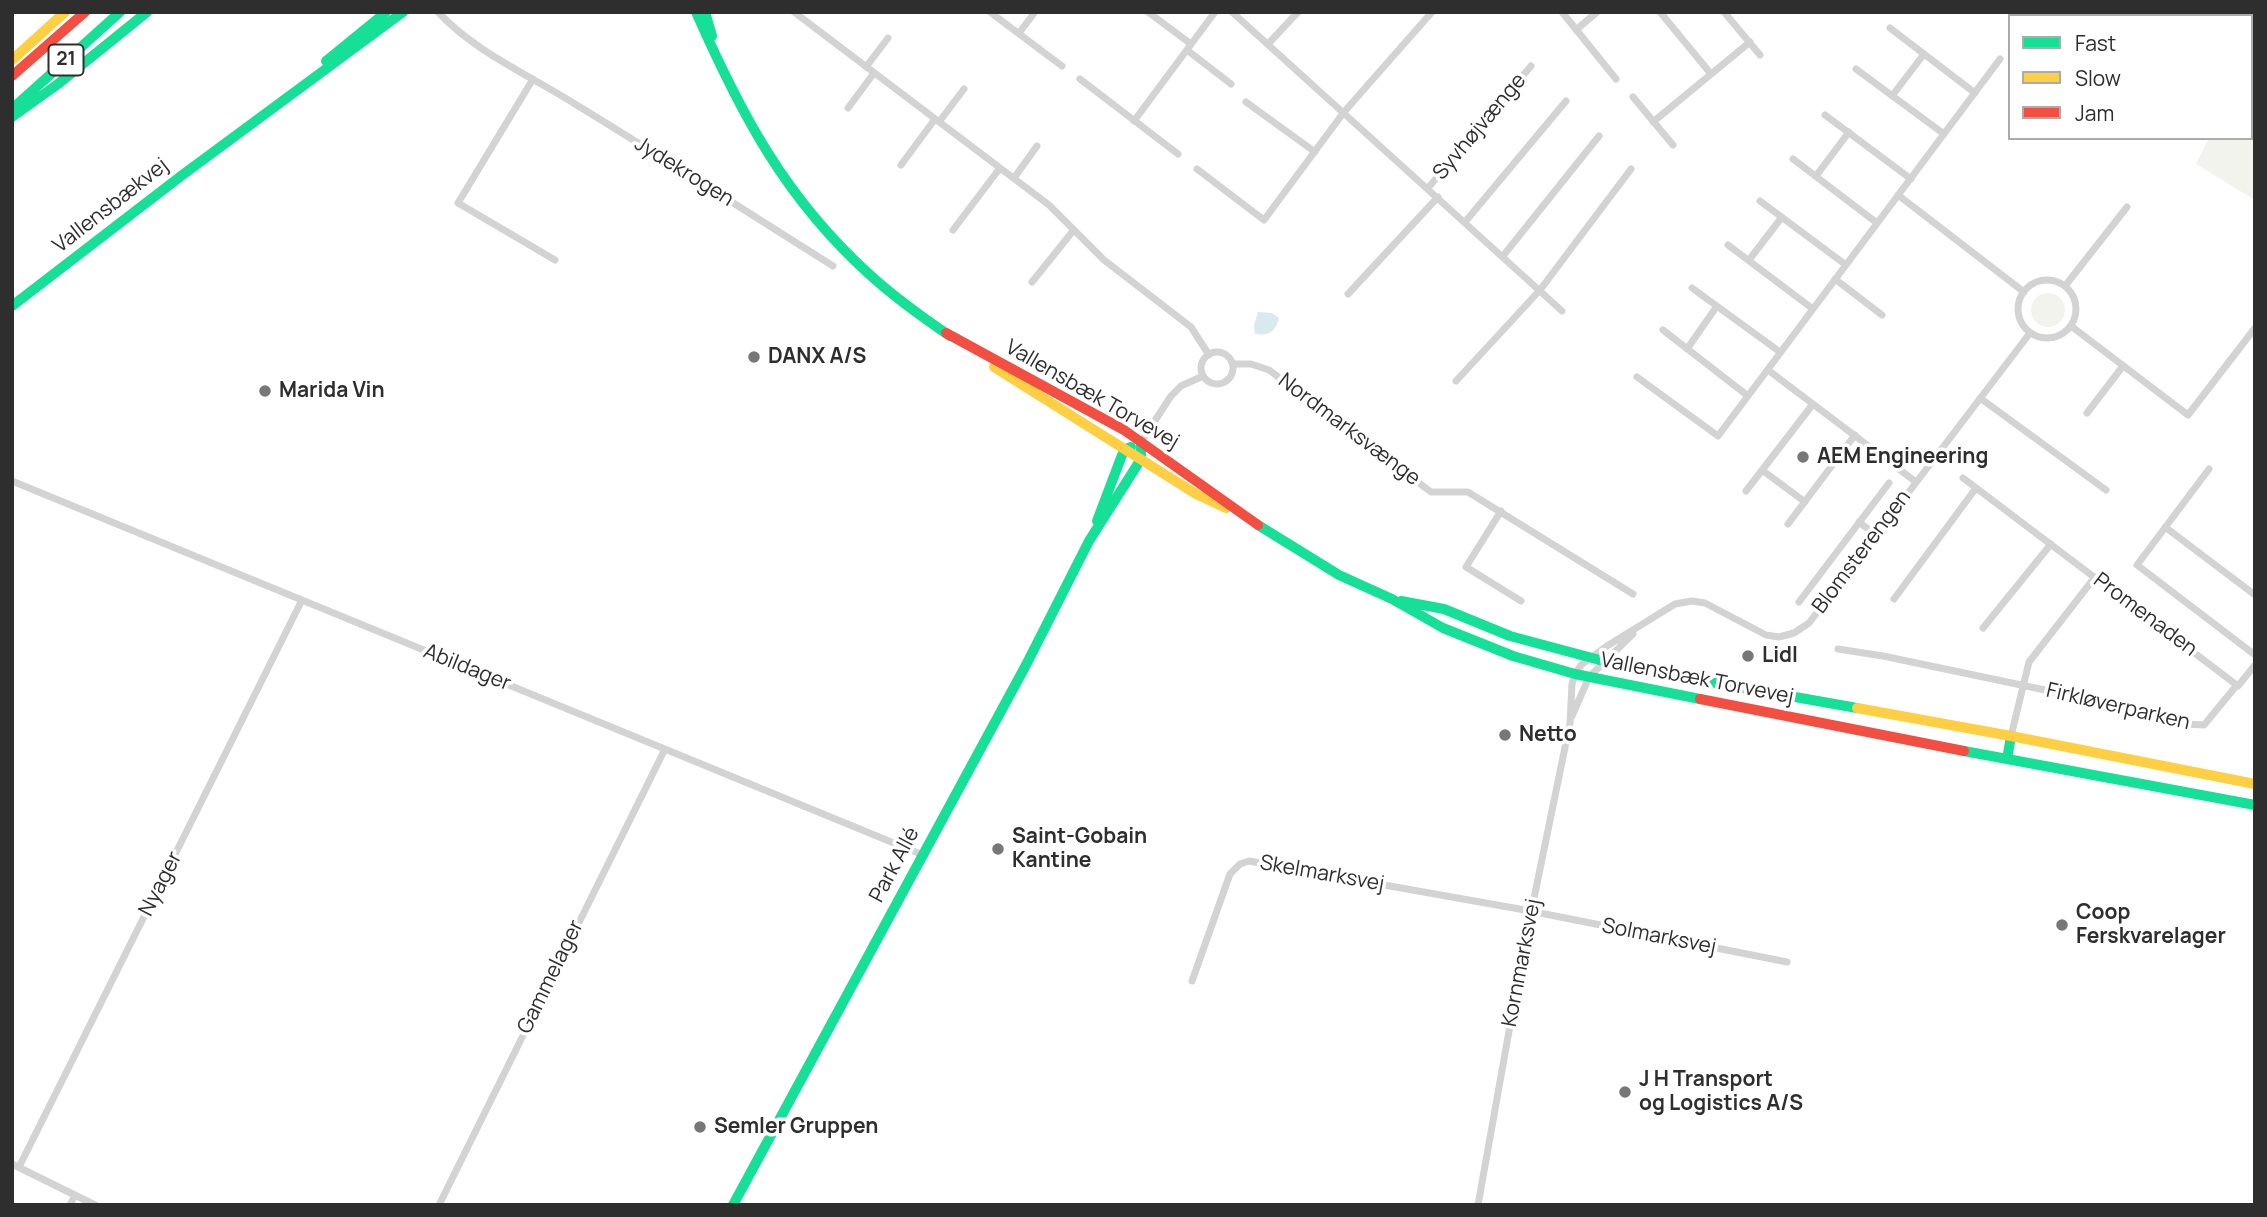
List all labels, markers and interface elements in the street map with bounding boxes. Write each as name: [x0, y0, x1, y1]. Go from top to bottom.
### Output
legend: [2008, 14, 2253, 140]
text: Fast: [2075, 29, 2116, 57]
road number: 21: [48, 44, 84, 76]
text: Slow: [2075, 64, 2121, 92]
street label: Syvhøjvænge: [1428, 69, 1532, 185]
text: Jam: [2075, 99, 2114, 127]
street label: Jydekrogen: [630, 132, 738, 212]
street label: Vallensbækvej: [48, 153, 174, 259]
street label: Vallensbæk Torvevej: [1001, 335, 1183, 455]
place label: DANX A/S: [768, 344, 866, 370]
marker: DANX A/S: [746, 349, 762, 365]
street label: Nordmarksvænge: [1273, 368, 1425, 492]
place label: Marida Vin: [279, 378, 385, 404]
marker: Marida Vin: [257, 383, 273, 399]
place label: AEM Engineering: [1817, 444, 1988, 470]
marker: AEM Engineering: [1795, 449, 1811, 465]
street label: Blomsterengen: [1807, 485, 1917, 619]
street label: Promenaden: [2088, 568, 2202, 662]
street label: Abildager: [420, 639, 514, 697]
place label: Lidl: [1762, 643, 1798, 669]
street label: Vallensbæk Torvevej: [1598, 648, 1796, 710]
marker: Lidl: [1740, 648, 1756, 664]
street label: Firkløverparken: [2044, 678, 2192, 736]
place label: Netto: [1519, 722, 1577, 748]
marker: Netto: [1497, 727, 1513, 743]
street label: Park Allé: [865, 823, 925, 907]
place label: Saint-Gobain Kantine: [1012, 824, 1147, 874]
marker: Saint-Gobain Kantine: [990, 841, 1006, 857]
street label: Nyager: [134, 848, 188, 920]
street label: Skelmarksvej: [1258, 851, 1386, 897]
street label: Kornmarksvej: [1497, 897, 1547, 1029]
place label: Coop Ferskvarelager: [2076, 900, 2226, 950]
street label: Solmarksvej: [1600, 914, 1718, 960]
street label: Gammelager: [513, 916, 589, 1038]
marker: Coop Ferskvarelager: [2054, 917, 2070, 933]
place label: J H Transport og Logistics A/S: [1639, 1067, 1803, 1117]
marker: J H Transport og Logistics A/S: [1617, 1084, 1633, 1100]
place label: Semler Gruppen: [714, 1114, 878, 1140]
marker: Semler Gruppen: [692, 1119, 708, 1135]

